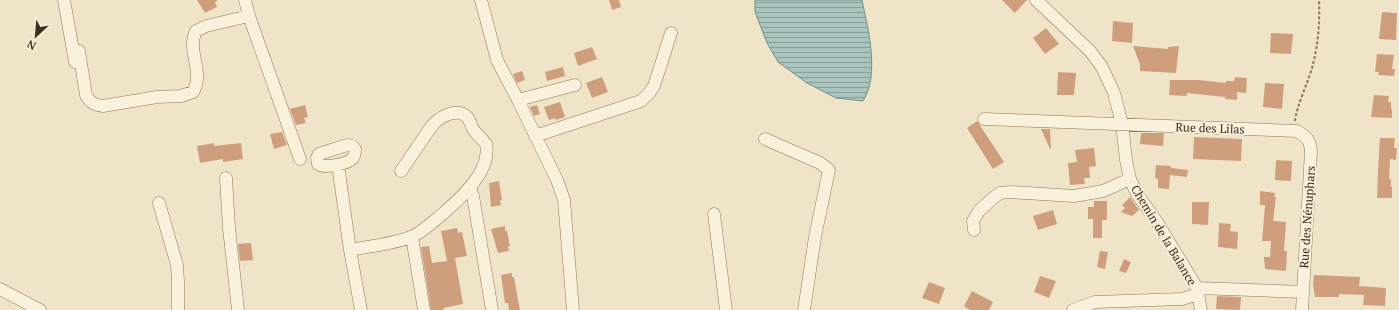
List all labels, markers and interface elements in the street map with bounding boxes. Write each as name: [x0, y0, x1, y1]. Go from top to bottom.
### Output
north arrow: [16, 16, 56, 56]
text: N: [24, 37, 38, 53]
street label: Rue des Lilas: [1175, 119, 1245, 137]
street label: Rue des Nénuphars: [1296, 165, 1318, 269]
street label: Chemin de la Balance: [1128, 182, 1200, 288]

